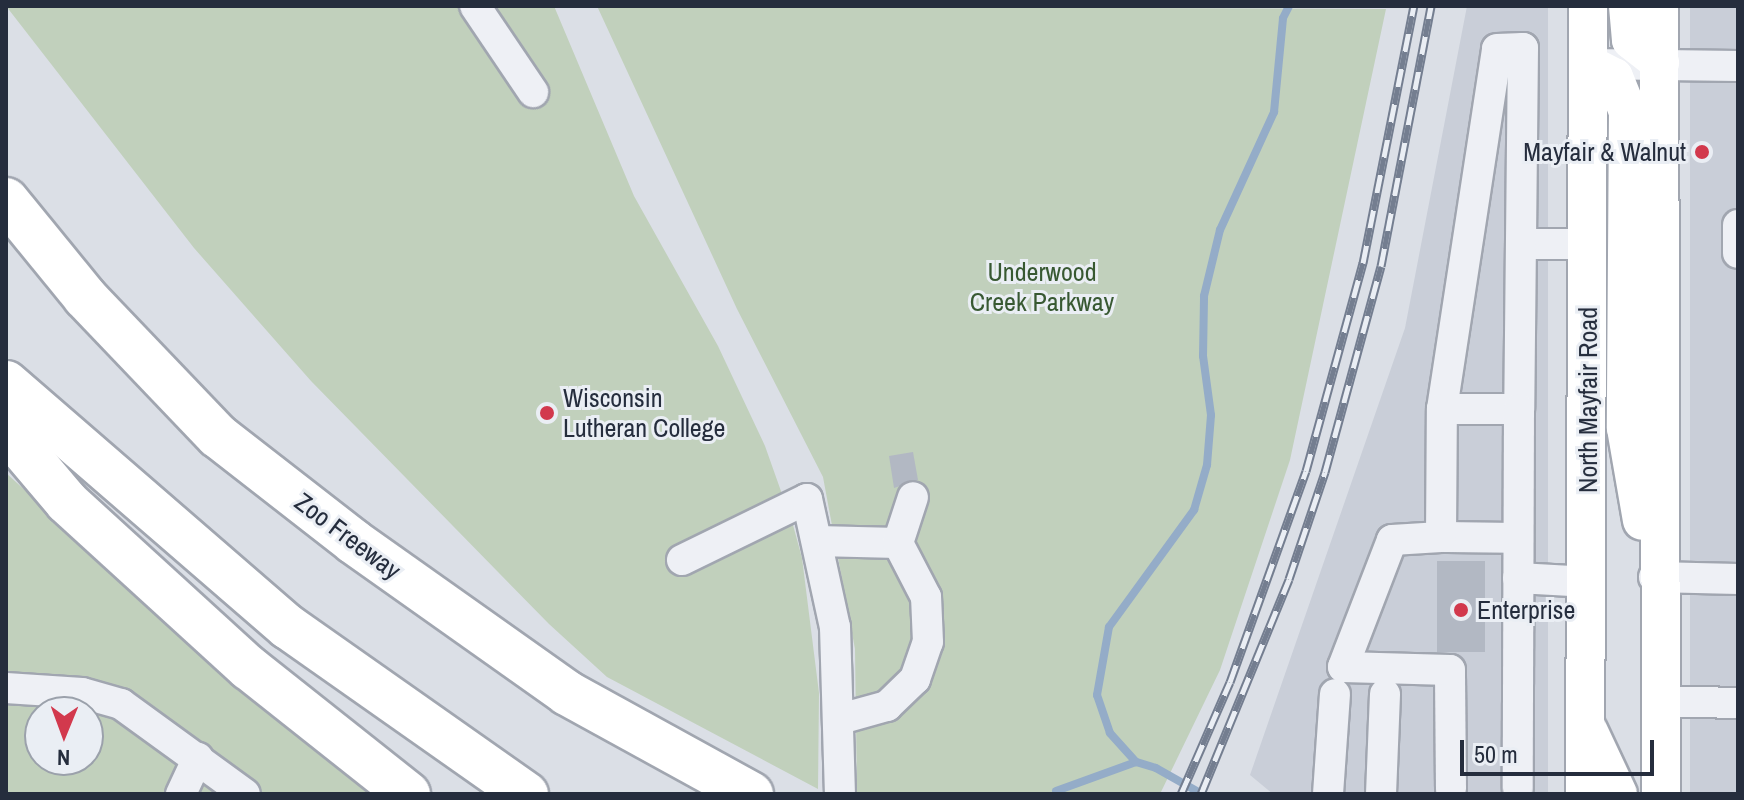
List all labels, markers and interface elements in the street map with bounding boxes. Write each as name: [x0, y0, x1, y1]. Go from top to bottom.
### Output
place label: Mayfair & Walnut: [1523, 136, 1686, 168]
marker: Mayfair & Walnut: [1693, 143, 1711, 161]
park label: Underwood Creek Parkway: [970, 256, 1114, 318]
street label: North Mayfair Road: [1572, 307, 1604, 493]
place label: Wisconsin Lutheran College: [563, 382, 725, 444]
marker: Wisconsin Lutheran College: [538, 404, 556, 422]
street label: Zoo Freeway: [289, 486, 407, 586]
place label: Enterprise: [1477, 594, 1575, 626]
marker: Enterprise: [1452, 601, 1470, 619]
north arrow: [24, 696, 104, 776]
scale bar: [1464, 724, 1658, 774]
text: 50 m: [1474, 738, 1518, 770]
text: N: [57, 743, 70, 773]

